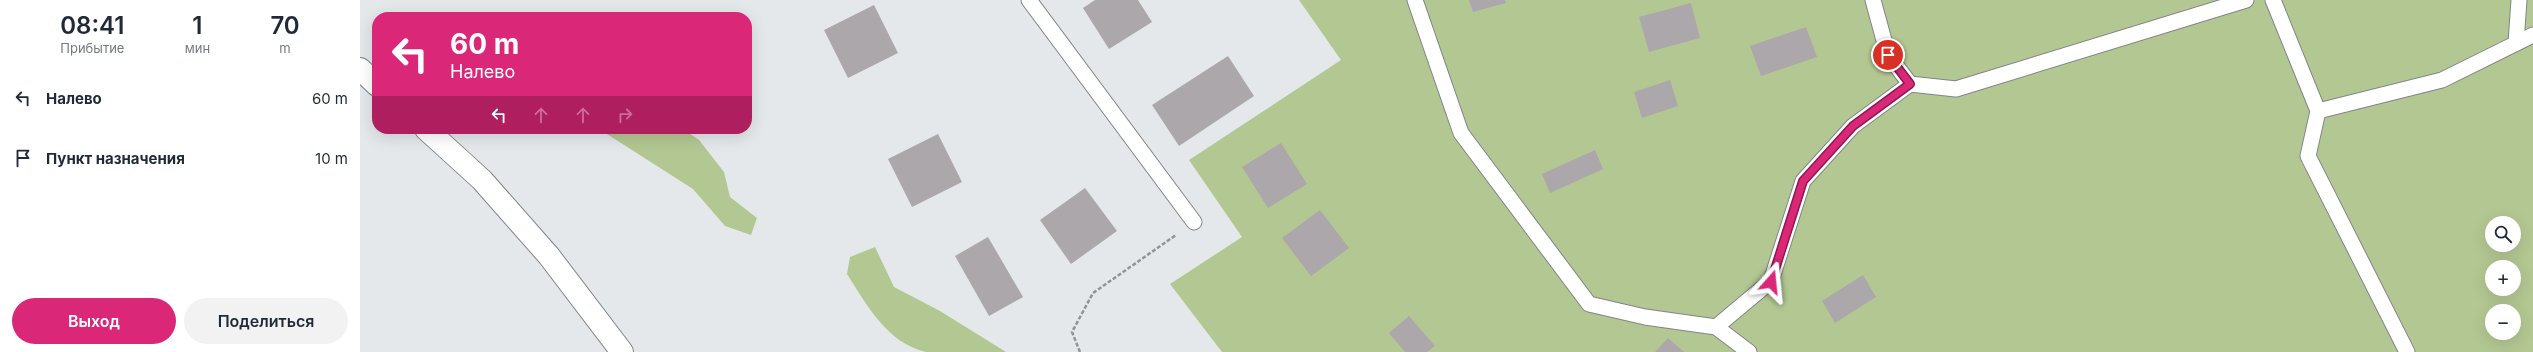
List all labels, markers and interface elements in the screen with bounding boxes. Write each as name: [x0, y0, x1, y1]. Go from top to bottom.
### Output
text: 08:41: [60, 11, 124, 40]
text: 1: [192, 11, 203, 40]
text: 70: [270, 11, 300, 40]
text: 60 m: [450, 27, 519, 61]
icon: left: [384, 28, 436, 80]
pin: [1871, 38, 1905, 72]
text: Прибытие: [60, 40, 124, 56]
text: мин: [185, 40, 210, 56]
text: m: [279, 40, 291, 56]
icon: arrive: [1877, 44, 1899, 66]
text: Налево: [450, 61, 515, 82]
icon: left: [12, 87, 34, 109]
text: Налево: [46, 89, 102, 108]
text: 60 m: [312, 89, 348, 108]
icon: left: [488, 104, 510, 126]
icon: ahead: [530, 104, 552, 126]
icon: ahead: [572, 104, 594, 126]
icon: right: [614, 104, 636, 126]
icon: arrive: [12, 147, 34, 169]
text: Пункт назначения: [46, 149, 185, 168]
text: 10 m: [315, 149, 348, 168]
map controls: [2485, 216, 2521, 340]
button: search: [2485, 216, 2521, 252]
button: +: [2485, 260, 2521, 296]
position arrow: [1750, 261, 1792, 303]
button: Выход: [12, 298, 176, 344]
button: Поделиться: [184, 298, 348, 344]
button: −: [2485, 304, 2521, 340]

